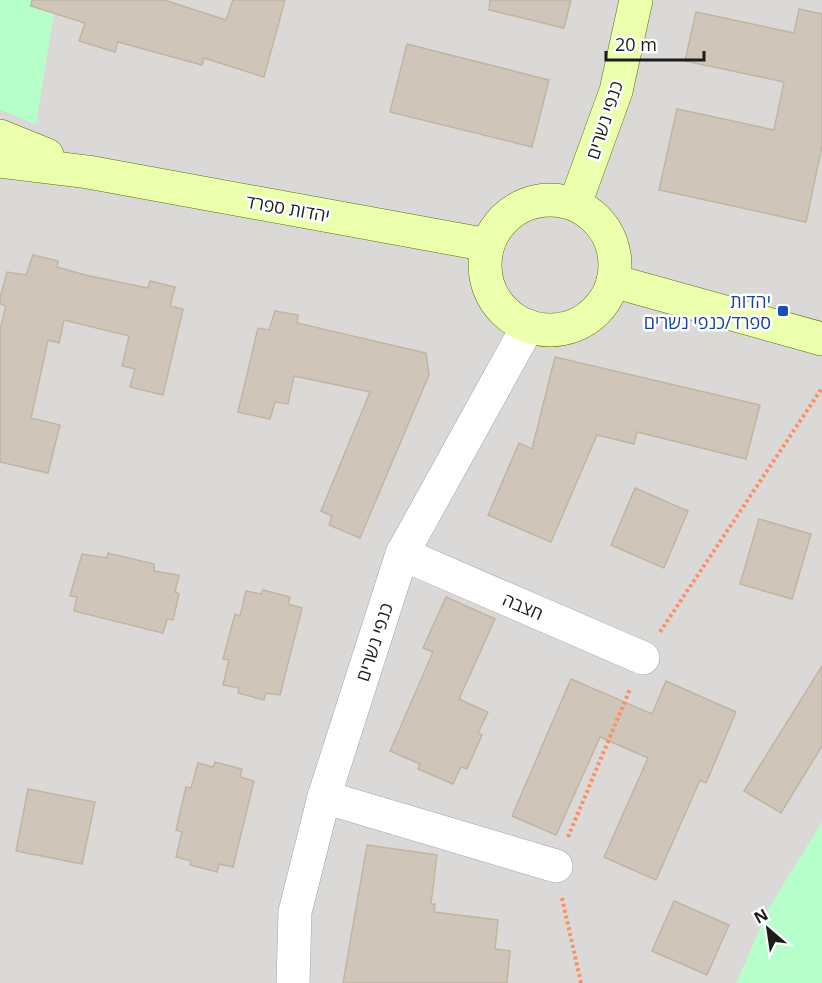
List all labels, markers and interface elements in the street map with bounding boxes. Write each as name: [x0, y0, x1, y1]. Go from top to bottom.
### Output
scale bar: [606, 24, 704, 62]
text: 20 m: [615, 32, 657, 56]
street label: כנפי נשרים: [580, 78, 628, 162]
street label: יהדות ספרד: [244, 189, 332, 227]
place label: יהדות ספרד/כנפי נשרים: [644, 289, 771, 334]
marker: יהדות ספרד/כנפי נשרים: [776, 304, 790, 318]
street label: חצבה: [499, 587, 547, 625]
street label: כנפי נשרים: [350, 600, 398, 684]
north arrow: [738, 899, 798, 959]
text: N: [750, 903, 772, 929]

